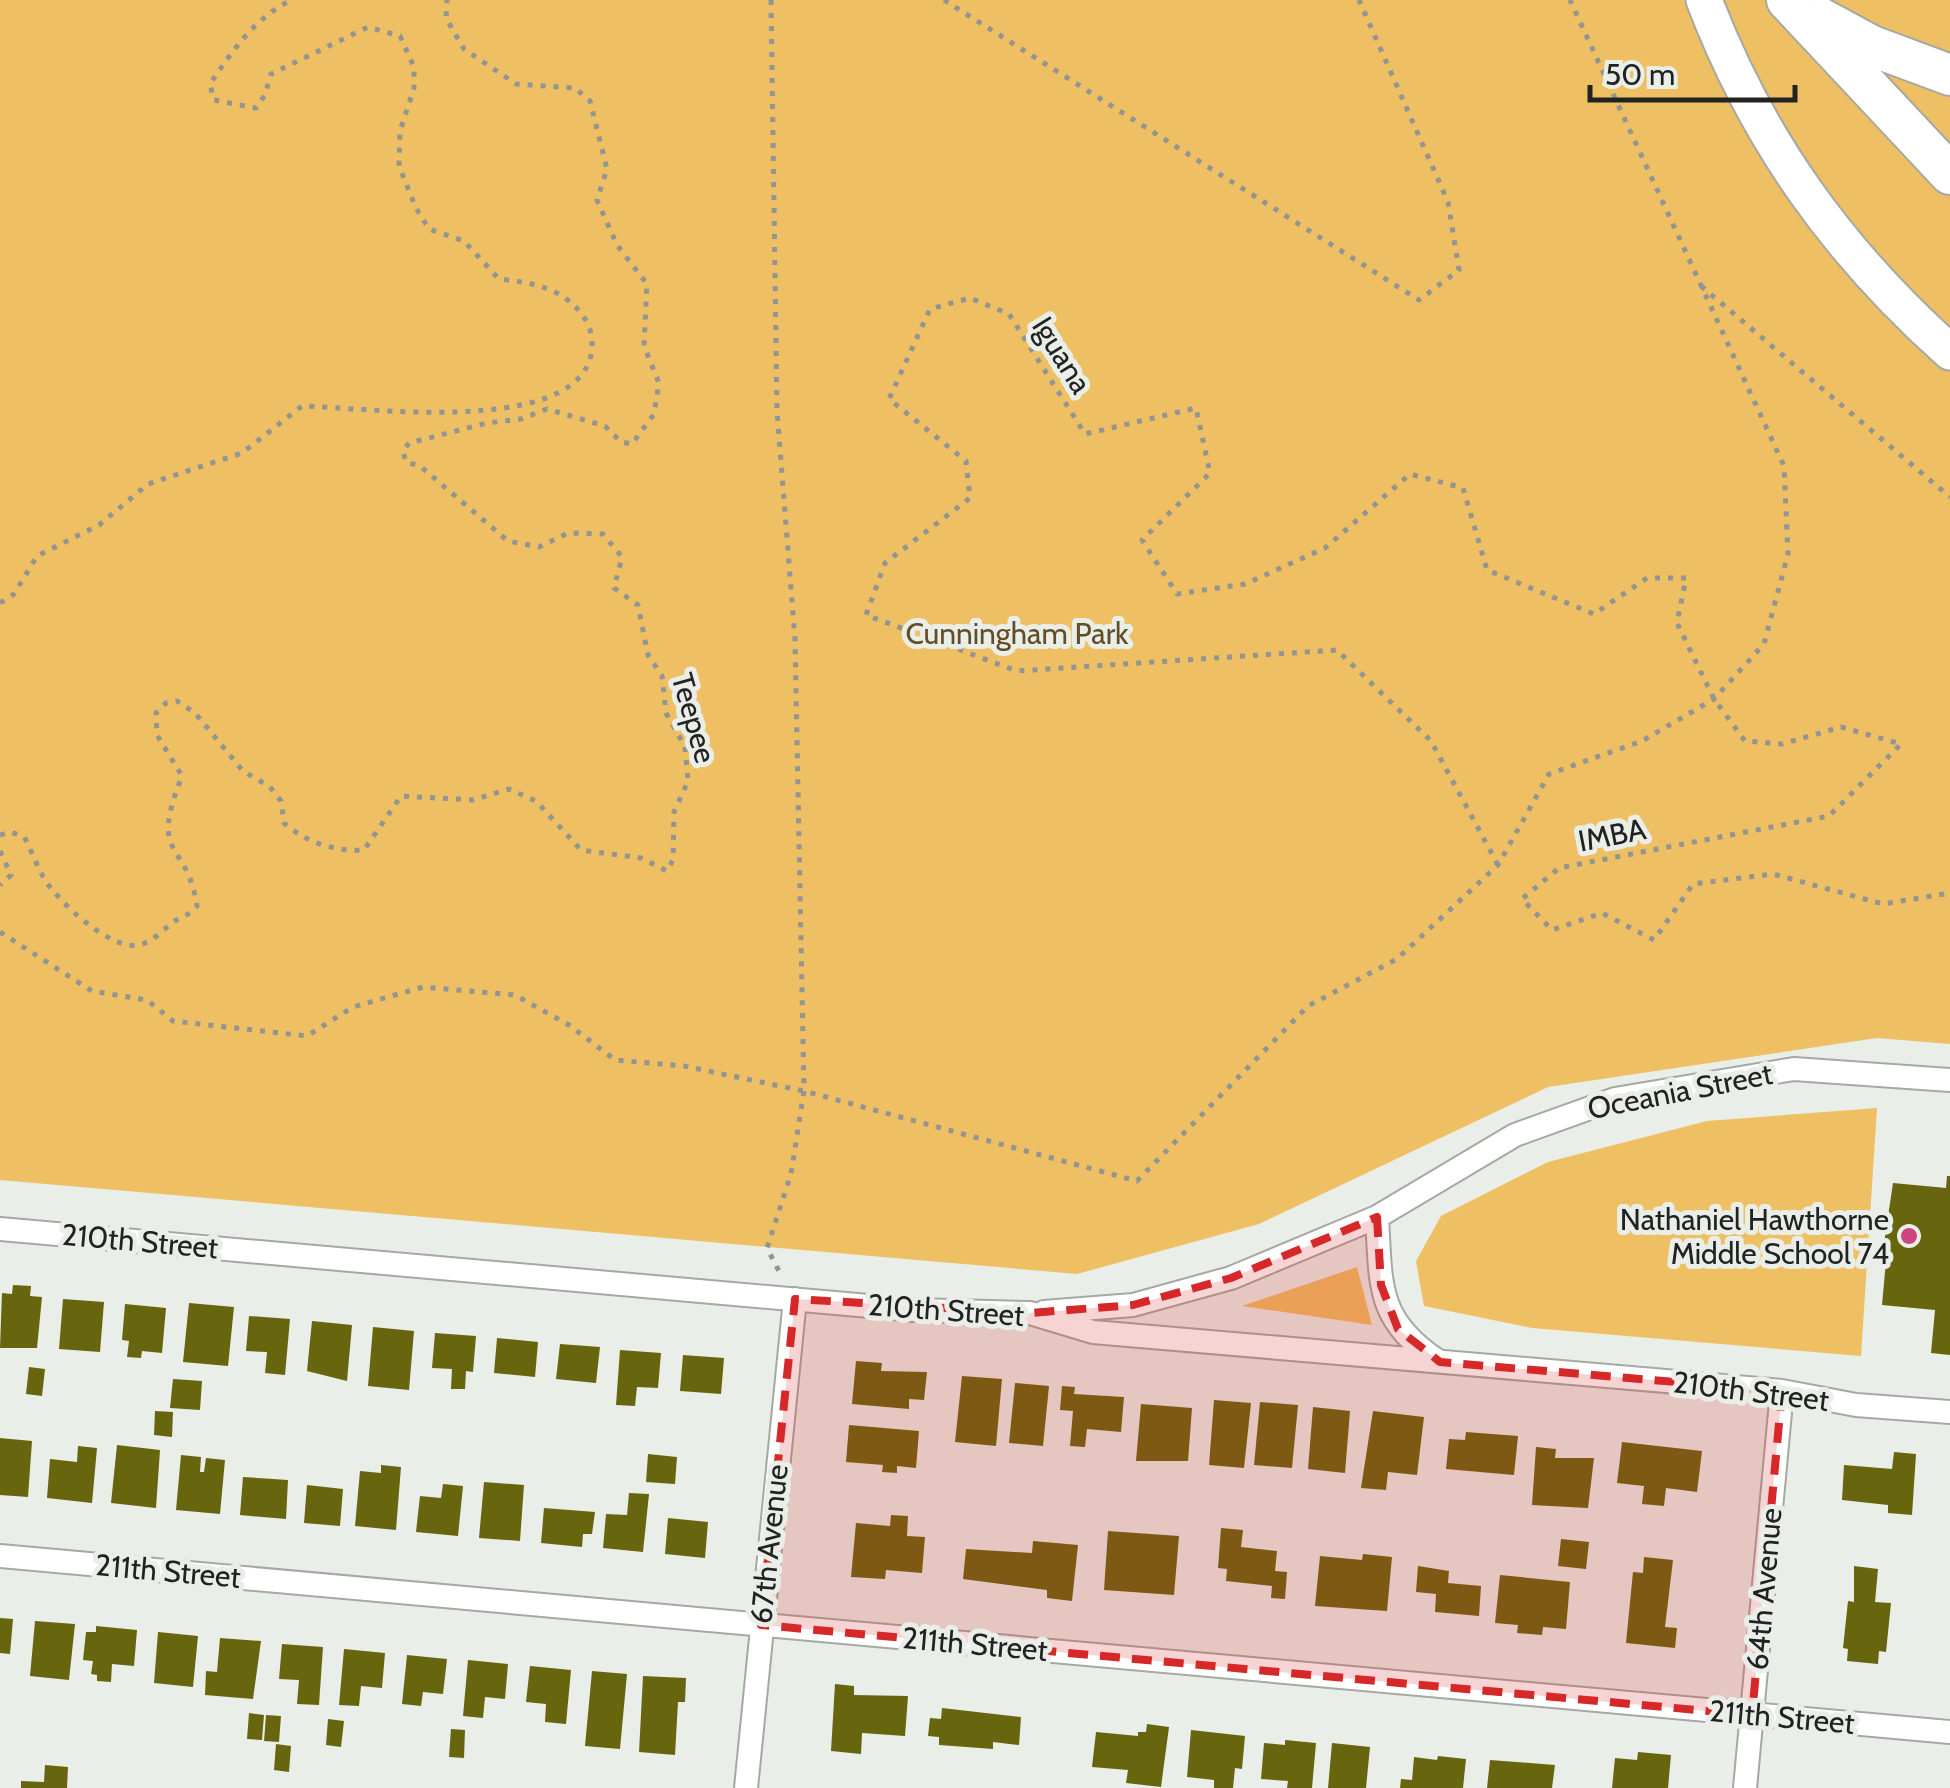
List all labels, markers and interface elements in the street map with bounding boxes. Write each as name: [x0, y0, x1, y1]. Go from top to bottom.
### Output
scale bar: [1590, 40, 1795, 102]
text: 50 m: [1605, 56, 1675, 93]
street label: Iguana: [1024, 310, 1100, 401]
park label: Cunningham Park: [905, 615, 1129, 652]
street label: Teepee: [664, 669, 724, 767]
street label: IMBA: [1575, 810, 1649, 860]
street label: Oceania Street: [1584, 1055, 1776, 1127]
place label: Nathaniel Hawthorne Middle School 74: [1620, 1201, 1889, 1272]
street label: 210th Street: [60, 1216, 220, 1266]
marker: Nathaniel Hawthorne Middle School 74: [1898, 1225, 1920, 1247]
street label: 210th Street: [867, 1286, 1025, 1334]
street label: 210th Street: [1671, 1363, 1831, 1419]
street label: 67th Avenue: [742, 1462, 796, 1626]
street label: 64th Avenue: [1738, 1506, 1790, 1672]
street label: 211th Street: [94, 1546, 242, 1596]
street label: 211th Street: [901, 1619, 1049, 1669]
street label: 211th Street: [1708, 1692, 1856, 1742]

